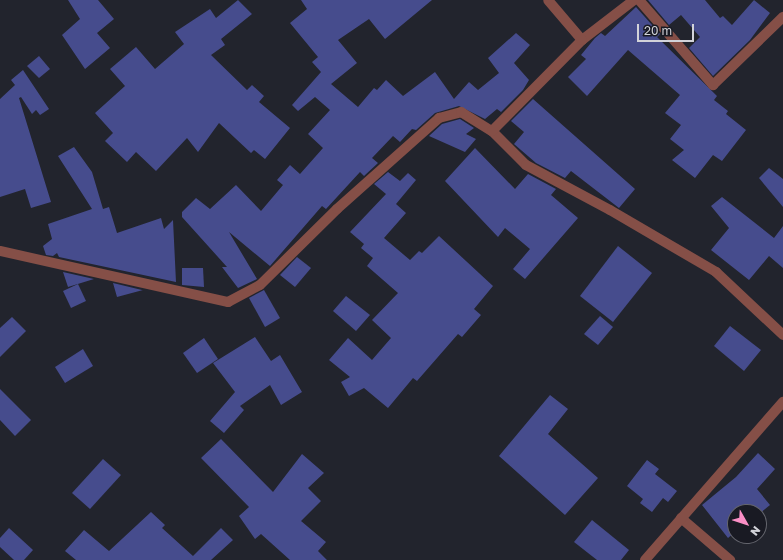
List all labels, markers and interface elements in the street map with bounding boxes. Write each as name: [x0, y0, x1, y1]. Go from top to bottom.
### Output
scale bar: [639, 16, 696, 42]
text: 20 m: [644, 23, 672, 38]
north arrow: [727, 504, 767, 544]
text: N: [748, 524, 764, 539]

